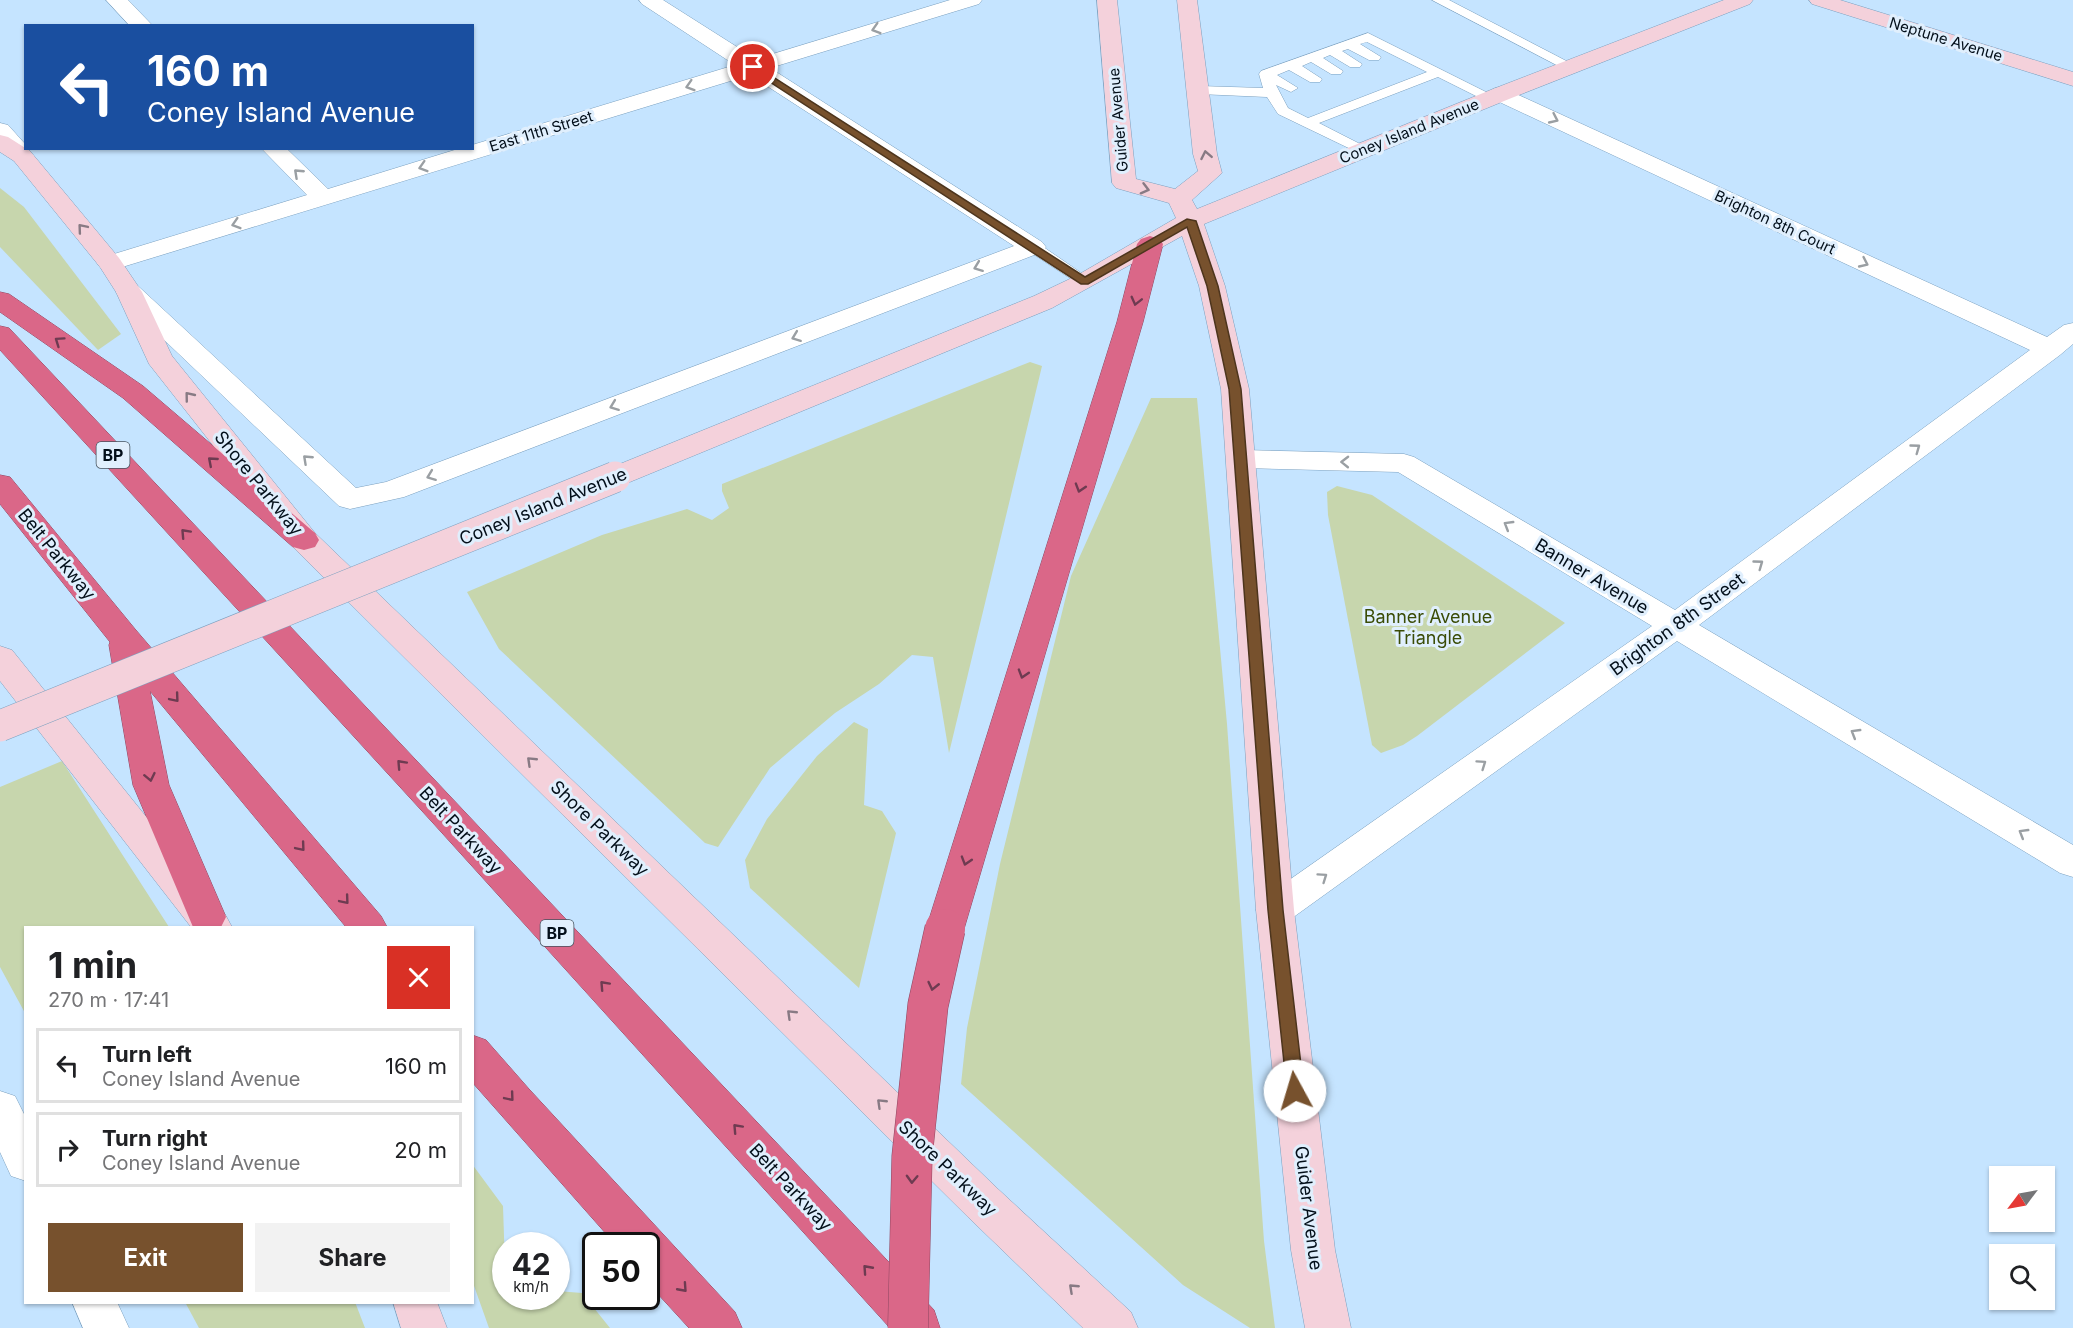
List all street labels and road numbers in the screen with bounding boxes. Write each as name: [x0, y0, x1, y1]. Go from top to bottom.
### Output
street label: Neptune Avenue: [1887, 13, 2005, 65]
street label: Guider Avenue: [1104, 67, 1132, 173]
street label: Coney Island Avenue: [1336, 94, 1482, 168]
street label: East 11th Street: [487, 106, 595, 156]
street label: Brighton 8th Court: [1712, 186, 1839, 258]
street label: Shore Parkway: [210, 427, 308, 539]
road number: BP: [96, 442, 130, 468]
street label: Coney Island Avenue: [456, 463, 630, 549]
street label: Belt Parkway: [14, 504, 100, 604]
street label: Banner Avenue: [1531, 534, 1653, 618]
street label: Brighton 8th Street: [1606, 568, 1748, 680]
street label: Shore Parkway: [547, 776, 653, 880]
street label: Belt Parkway: [415, 782, 507, 878]
road number: BP: [540, 920, 574, 946]
street label: Shore Parkway: [895, 1116, 1001, 1220]
street label: Belt Parkway: [745, 1139, 837, 1235]
street label: Guider Avenue: [1291, 1145, 1327, 1271]

